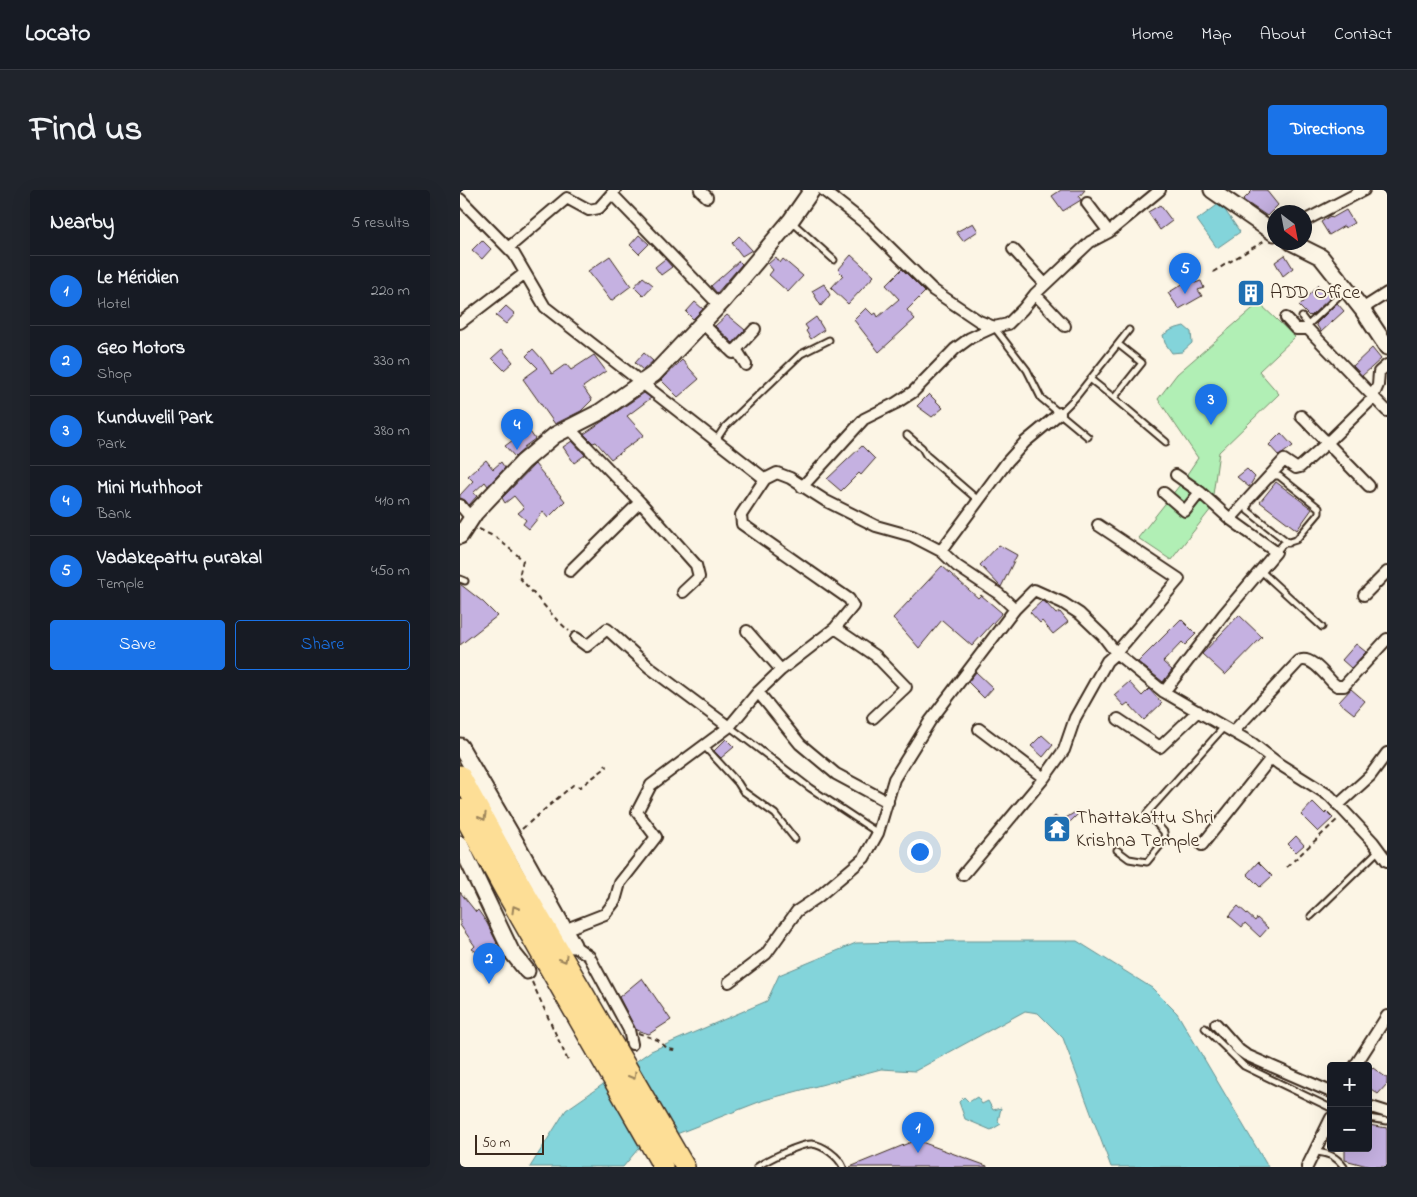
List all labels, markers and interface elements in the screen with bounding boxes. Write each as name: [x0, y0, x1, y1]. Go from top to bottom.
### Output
text: Locato: [25, 17, 91, 52]
text: Home: [1132, 22, 1173, 48]
text: Map: [1201, 22, 1232, 48]
text: About: [1260, 22, 1306, 48]
text: Contact: [1334, 22, 1392, 48]
text: Find us: [30, 105, 142, 156]
button: Directions: [1268, 105, 1387, 155]
north arrow: [1267, 205, 1312, 250]
text: Nearby: [50, 208, 114, 238]
text: 5 results: [351, 211, 410, 235]
pin: 5: [1169, 253, 1201, 294]
text: Le Méridien: [97, 265, 179, 292]
building icon: ADD Office: [1236, 278, 1266, 308]
text: 1: [63, 279, 69, 303]
text: 220 m: [371, 279, 410, 303]
place label: ADD Office: [1270, 279, 1360, 308]
text: Hotel: [97, 292, 130, 316]
text: Geo Motors: [97, 335, 185, 362]
text: 2: [62, 349, 70, 373]
text: 330 m: [373, 349, 410, 373]
text: Shop: [97, 362, 132, 386]
pin: 3: [1195, 384, 1227, 425]
text: Kunduvelil Park: [97, 405, 213, 432]
pin: 4: [501, 409, 533, 450]
text: 3: [63, 419, 69, 443]
text: 380 m: [374, 419, 410, 443]
text: Park: [97, 432, 126, 456]
text: Mini Muthhoot: [97, 475, 202, 502]
text: 4: [63, 489, 69, 513]
text: 410 m: [375, 489, 410, 513]
text: Bank: [97, 502, 131, 526]
text: Vadakepattu purakal: [97, 545, 262, 572]
text: 5: [61, 559, 71, 583]
text: 450 m: [371, 559, 410, 583]
text: Temple: [97, 572, 144, 596]
button: Save: [50, 620, 225, 670]
button: Share: [235, 620, 410, 670]
place label: Thattakattu Shri Krishna Temple: [1076, 804, 1214, 856]
one-way arrow: [477, 812, 487, 821]
temple icon: Thattakattu Shri Krishna Temple: [1042, 814, 1072, 844]
your location: [907, 839, 933, 865]
one-way arrow: [512, 905, 522, 914]
pin: 2: [473, 943, 505, 984]
one-way arrow: [558, 953, 568, 962]
map controls: [1327, 1062, 1372, 1152]
button: +: [1327, 1062, 1372, 1107]
one-way arrow: [626, 1070, 636, 1079]
button: −: [1327, 1107, 1372, 1152]
pin: 1: [902, 1112, 934, 1153]
scale bar: [475, 1132, 544, 1155]
text: 50 m: [482, 1133, 510, 1154]

